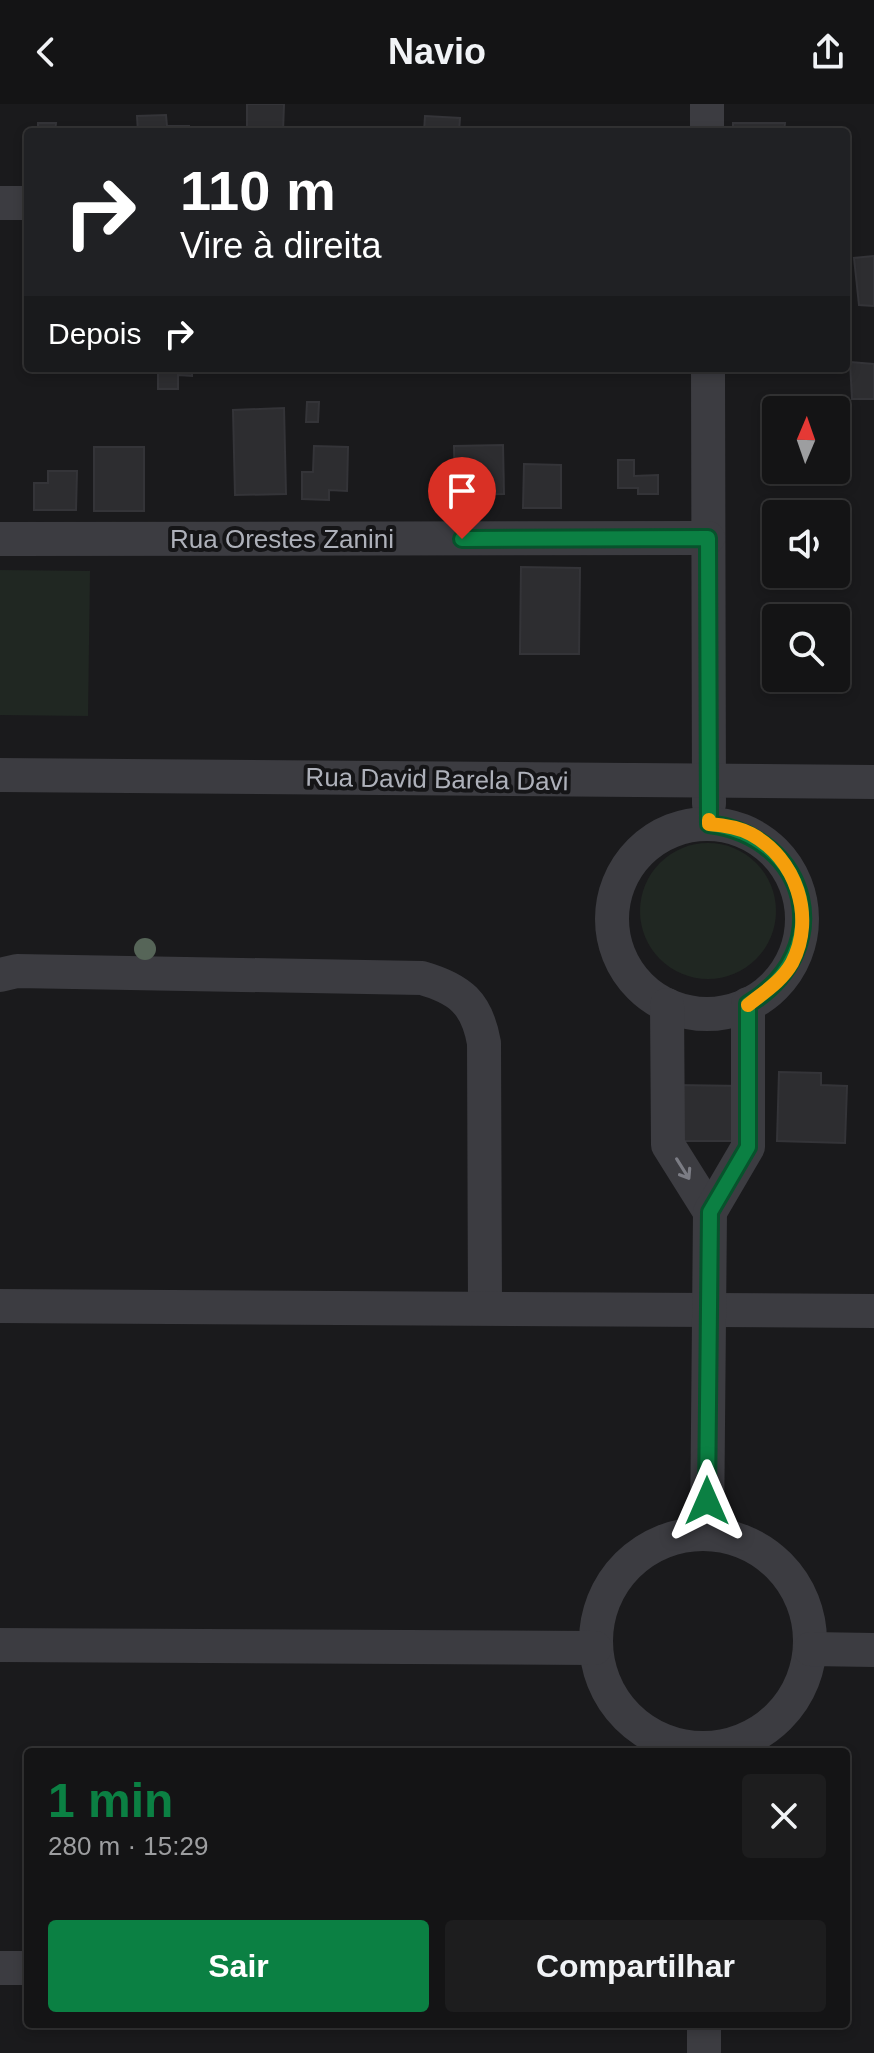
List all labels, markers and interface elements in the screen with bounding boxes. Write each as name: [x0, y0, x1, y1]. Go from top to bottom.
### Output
icon: back: [24, 30, 68, 74]
icon: share: [806, 30, 850, 74]
text: Navio: [388, 31, 486, 72]
text: 110 m: [180, 159, 336, 222]
icon: right: [48, 160, 152, 264]
text: Vire à direita: [180, 225, 381, 266]
icon: right: [157, 312, 201, 356]
text: Depois: [48, 317, 141, 350]
north arrow: [762, 396, 850, 484]
map controls: [762, 396, 850, 692]
pin: [428, 457, 496, 539]
icon: arrive: [440, 469, 484, 513]
button: sound: [762, 500, 850, 588]
street label: Rua Orestes Zanini: [170, 524, 394, 554]
button: search: [762, 604, 850, 692]
street label: Rua David Barela Davi: [305, 762, 569, 796]
one-way arrow: [676, 1157, 692, 1180]
position arrow: [665, 1459, 749, 1543]
text: 1 min: [48, 1774, 173, 1827]
button: close: [742, 1774, 826, 1858]
text: 280 m · 15:29: [48, 1831, 208, 1861]
button: Sair: [48, 1920, 429, 2012]
button: Compartilhar: [445, 1920, 826, 2012]

